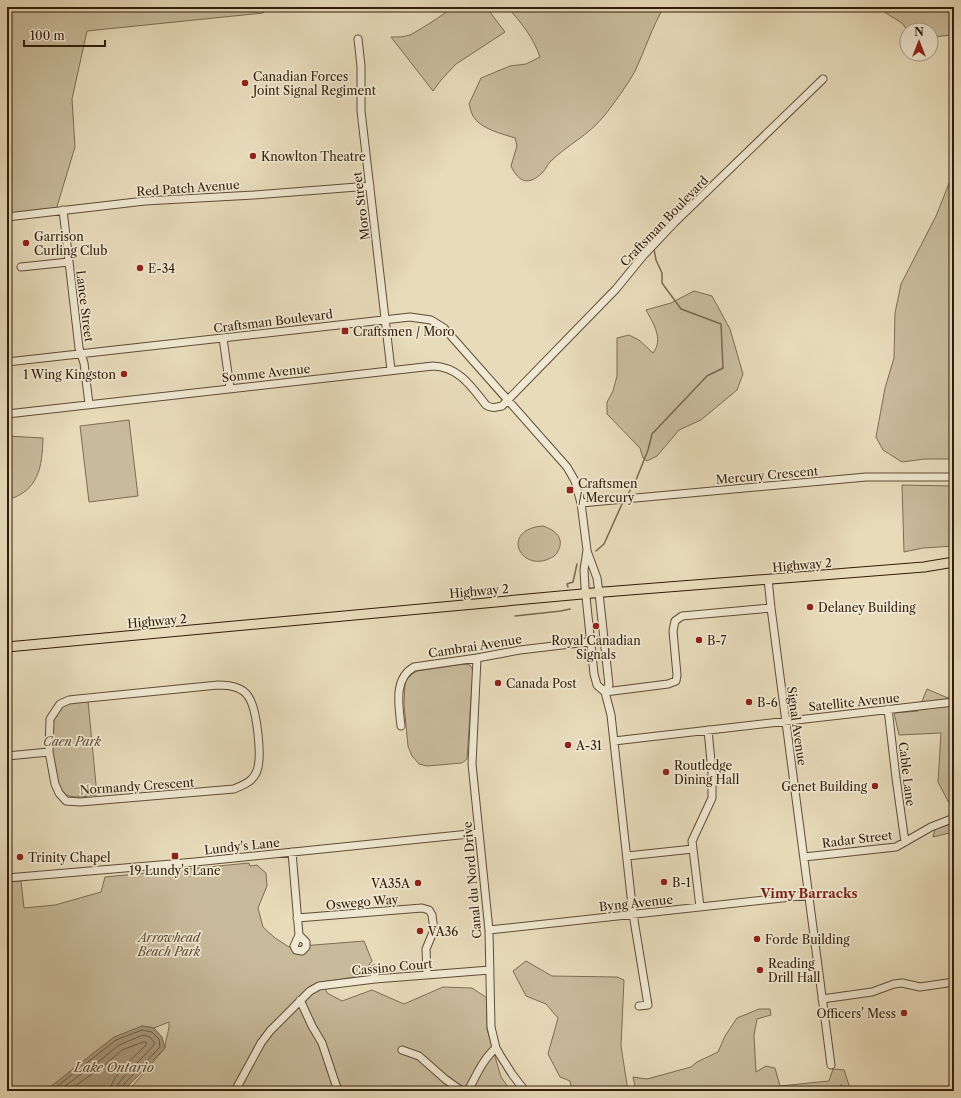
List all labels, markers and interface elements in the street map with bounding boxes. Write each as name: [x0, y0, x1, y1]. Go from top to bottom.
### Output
scale bar: [24, 22, 105, 48]
north arrow: [899, 22, 939, 62]
text: N: [914, 25, 924, 39]
text: 100 m: [30, 28, 65, 43]
place label: Canadian Forces Joint Signal Regiment: [251, 69, 377, 98]
marker: Canadian Forces Joint Signal Regiment: [240, 78, 250, 88]
place label: Knowlton Theatre: [261, 149, 366, 164]
marker: Knowlton Theatre: [248, 151, 258, 161]
street label: Moro Street: [349, 170, 373, 241]
street label: Craftsman Boulevard: [617, 172, 712, 269]
street label: Red Patch Avenue: [136, 177, 240, 199]
place label: Garrison Curling Club: [34, 229, 107, 258]
marker: Garrison Curling Club: [21, 238, 31, 248]
place label: E-34: [148, 261, 175, 276]
marker: E-34: [135, 263, 145, 273]
street label: Lance Street: [73, 269, 97, 343]
street label: Craftsman Boulevard: [212, 306, 334, 336]
place label: Craftsmen / Moro: [353, 324, 455, 339]
marker: Craftsmen / Moro: [340, 326, 350, 336]
street label: Somme Avenue: [221, 361, 311, 385]
place label: 1 Wing Kingston: [23, 367, 116, 382]
marker: 1 Wing Kingston: [119, 369, 129, 379]
street label: Mercury Crescent: [715, 463, 820, 487]
place label: Craftsmen / Mercury: [578, 476, 638, 505]
marker: Craftsmen / Mercury: [565, 485, 575, 495]
street label: Highway 2: [772, 555, 832, 575]
street label: Highway 2: [449, 581, 509, 601]
place label: Delaney Building: [818, 600, 916, 615]
marker: Delaney Building: [805, 602, 815, 612]
street label: Highway 2: [127, 611, 187, 631]
marker: Royal Canadian Signals: [591, 621, 601, 631]
street label: Cambrai Avenue: [427, 631, 523, 661]
place label: Royal Canadian Signals: [551, 633, 641, 662]
place label: B-7: [707, 633, 727, 648]
marker: B-7: [694, 635, 704, 645]
place label: Canada Post: [506, 676, 577, 691]
marker: Canada Post: [493, 678, 503, 688]
street label: Signal Avenue: [784, 685, 810, 767]
street label: Satellite Avenue: [808, 690, 901, 714]
place label: B-6: [757, 695, 778, 710]
marker: B-6: [744, 697, 754, 707]
park label: Caen Park: [43, 734, 102, 749]
place label: A-31: [575, 738, 602, 753]
marker: A-31: [563, 740, 573, 750]
street label: Cable Lane: [896, 741, 918, 807]
place label: Routledge Dining Hall: [674, 758, 740, 787]
marker: Routledge Dining Hall: [661, 767, 671, 777]
street label: Normandy Crescent: [79, 774, 195, 797]
place label: Genet Building: [781, 779, 868, 794]
marker: Genet Building: [870, 781, 880, 791]
street label: Canal du Nord Drive: [459, 820, 485, 939]
street label: Radar Street: [821, 827, 894, 851]
street label: Lundy's Lane: [203, 835, 281, 857]
place label: Trinity Chapel: [28, 850, 111, 865]
marker: 19 Lundy's Lane: [170, 851, 180, 861]
marker: Trinity Chapel: [15, 852, 25, 862]
place label: 19 Lundy's Lane: [129, 863, 221, 878]
place label: B-1: [672, 875, 691, 890]
place label: VA35A: [370, 876, 411, 891]
marker: B-1: [659, 877, 669, 887]
marker: VA35A: [413, 878, 423, 888]
district label: Vimy Barracks: [759, 885, 858, 901]
street label: Oswego Way: [325, 891, 399, 913]
street label: Byng Avenue: [598, 892, 674, 914]
place label: VA36: [427, 924, 458, 939]
marker: VA36: [415, 926, 425, 936]
park label: Arrowhead Beach Park: [136, 930, 202, 959]
place label: Forde Building: [765, 932, 850, 947]
marker: Forde Building: [752, 934, 762, 944]
street label: Cassino Court: [351, 956, 434, 978]
place label: Reading Drill Hall: [768, 956, 821, 985]
marker: Reading Drill Hall: [755, 965, 765, 975]
place label: Officers' Mess: [817, 1006, 896, 1021]
marker: Officers' Mess: [899, 1008, 909, 1018]
water label: Lake Ontario: [73, 1059, 154, 1075]

